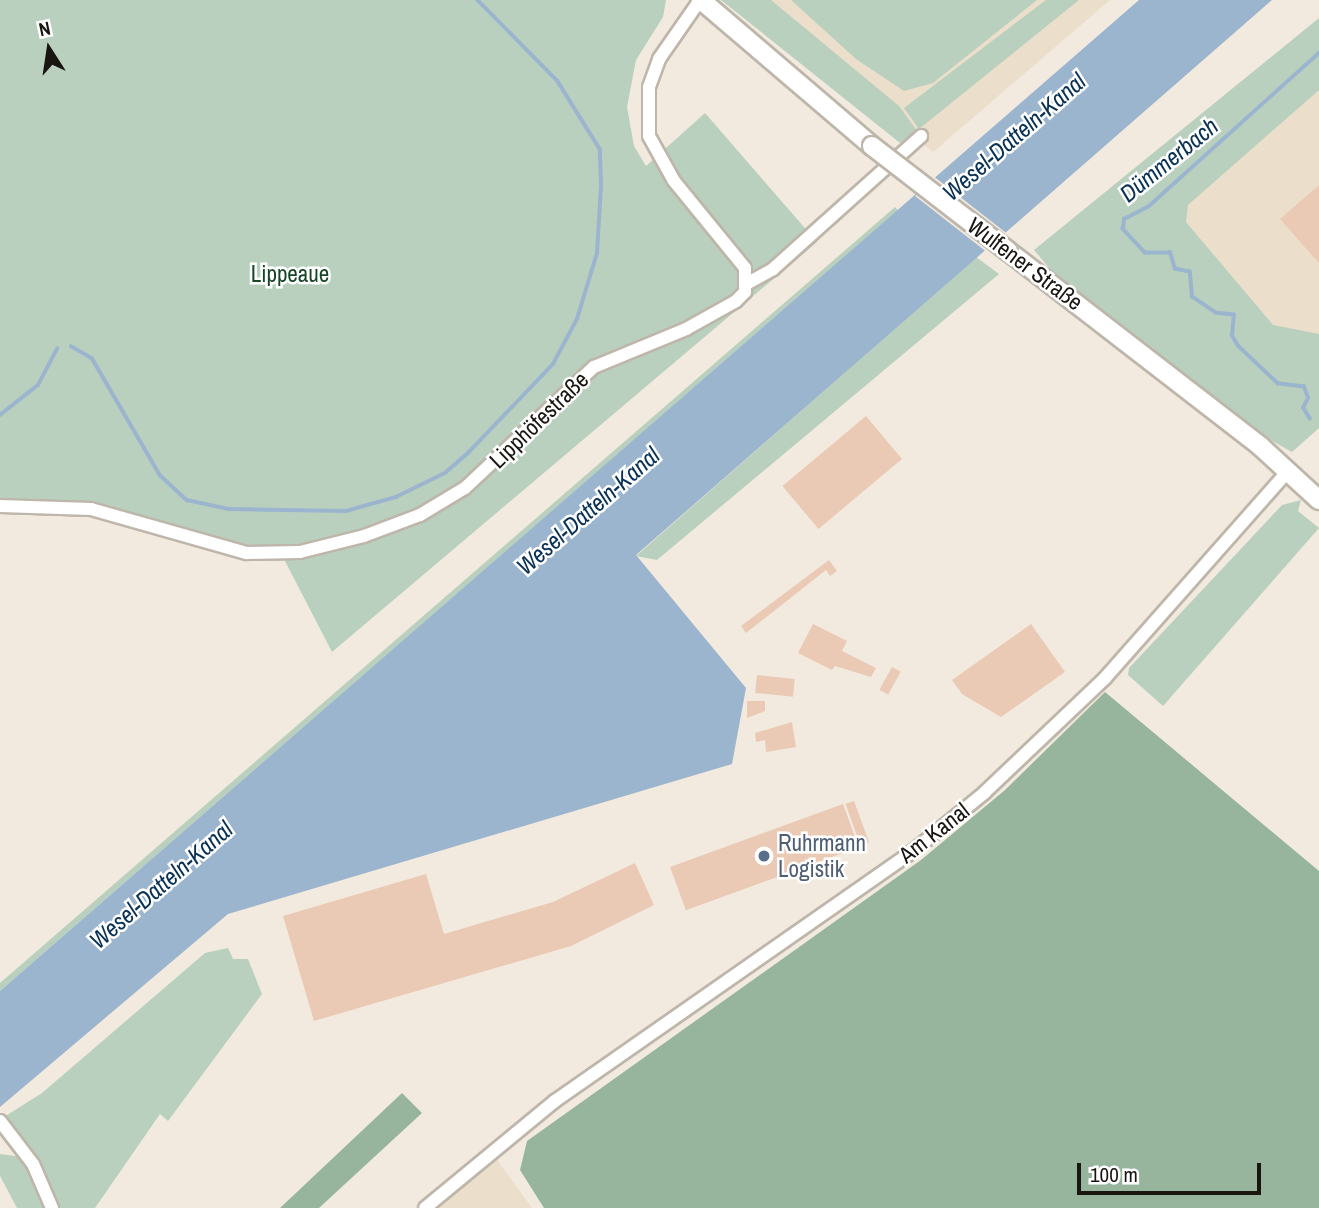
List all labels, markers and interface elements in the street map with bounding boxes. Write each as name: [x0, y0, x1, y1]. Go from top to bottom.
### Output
north arrow: [14, 14, 84, 84]
text: N: [36, 15, 53, 42]
water label: Wesel-Datteln-Kanal: [937, 67, 1091, 207]
water label: Dümmerbach: [1114, 112, 1224, 208]
street label: Wulfener Straße: [962, 212, 1088, 316]
park label: Lippeaue: [251, 260, 329, 288]
street label: Lipphöfestraße: [484, 366, 594, 474]
water label: Wesel-Datteln-Kanal: [511, 441, 665, 581]
street label: Am Kanal: [893, 797, 975, 869]
water label: Wesel-Datteln-Kanal: [84, 815, 238, 955]
place label: Ruhrmann Logistik: [778, 829, 866, 883]
marker: Ruhrmann Logistik: [756, 848, 772, 864]
scale bar: [1081, 1148, 1265, 1192]
text: 100 m: [1090, 1160, 1138, 1189]

